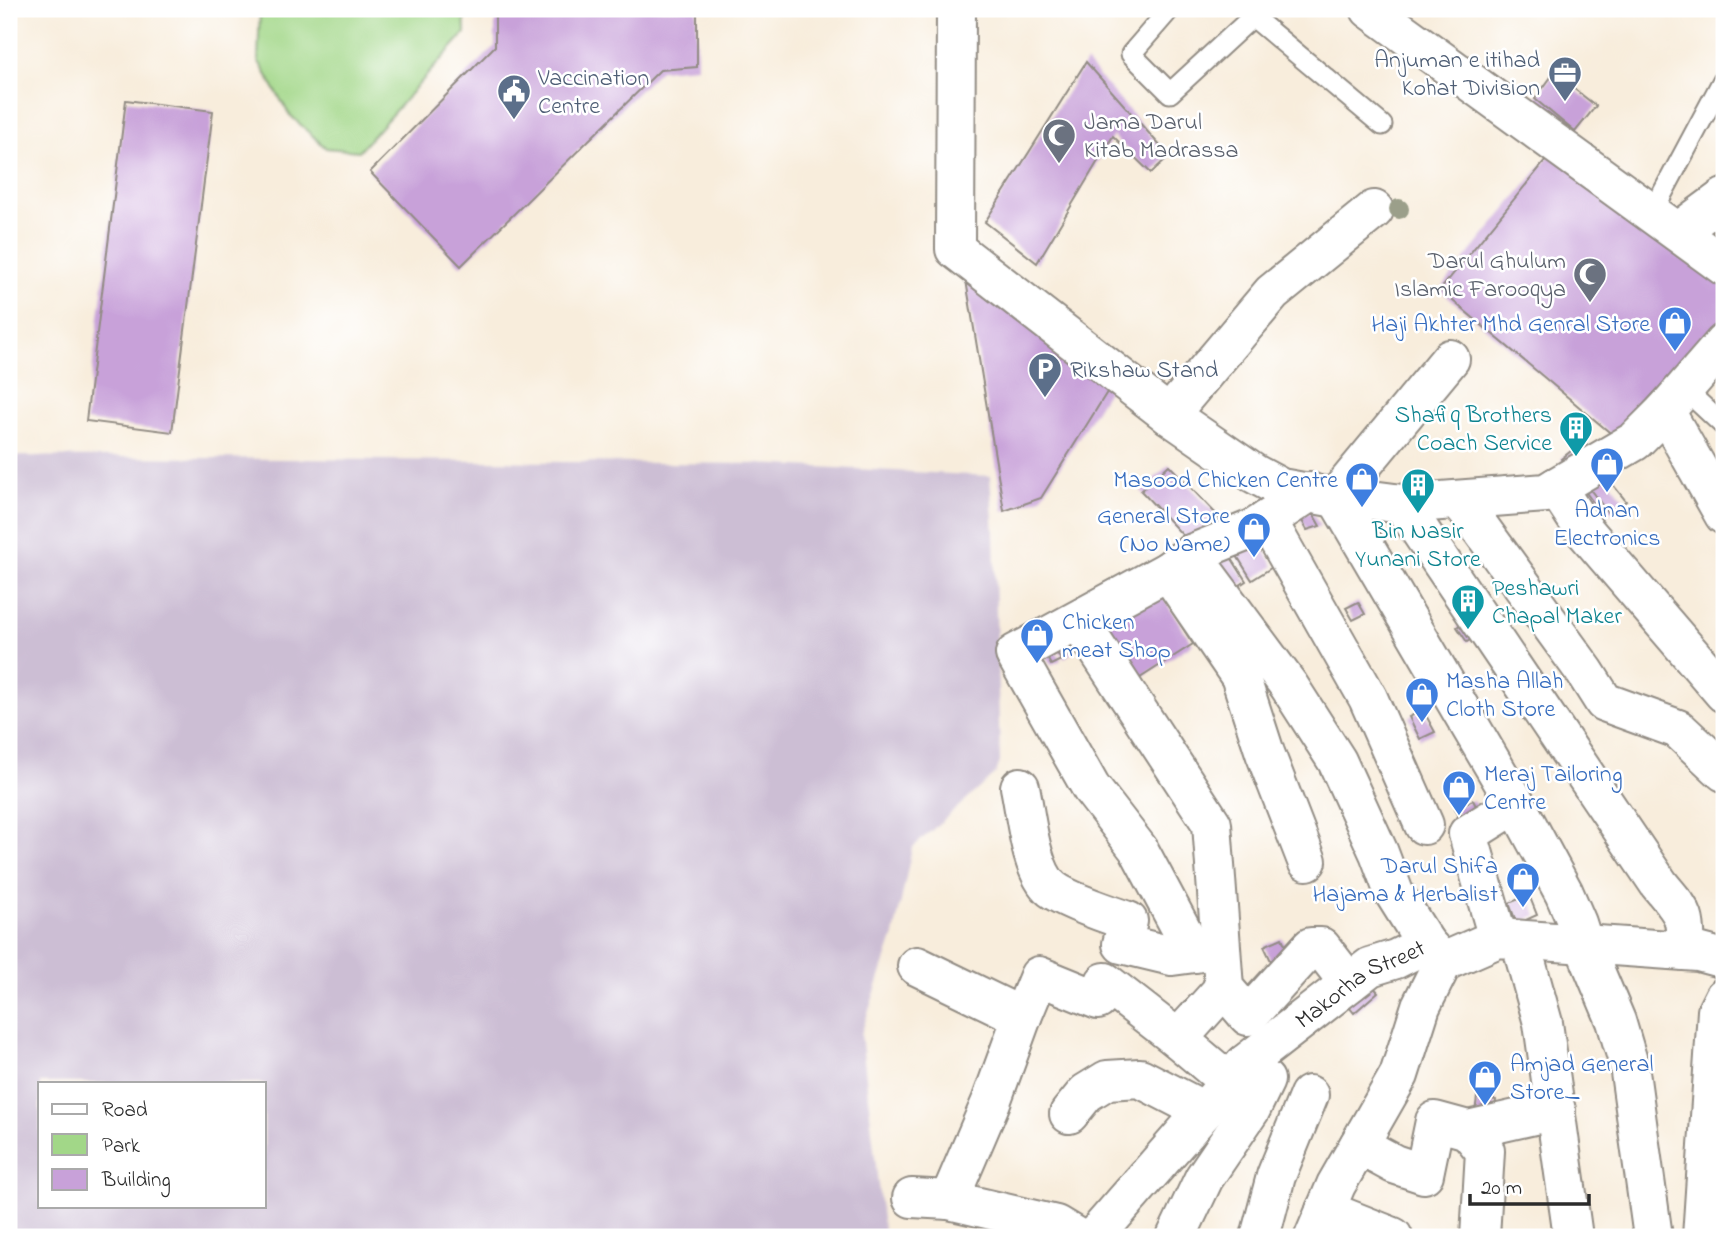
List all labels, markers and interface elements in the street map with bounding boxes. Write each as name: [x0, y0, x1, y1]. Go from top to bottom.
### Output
place label: Anjuman e itihad Kohat Division: [1374, 44, 1541, 107]
office icon: Anjuman e itihad Kohat Division: [1546, 54, 1584, 103]
place label: Vaccination Centre: [537, 62, 649, 125]
public building icon: Vaccination Centre: [495, 72, 533, 121]
place label: Jama Darul Kitab Madrassa: [1084, 106, 1238, 169]
mosque icon: Jama Darul Kitab Madrassa: [1040, 116, 1078, 165]
place label: Darul Ghulum Islamic Farooqya: [1394, 245, 1566, 309]
mosque icon: Darul Ghulum Islamic Farooqya: [1571, 255, 1609, 304]
shop icon: Haji Akhter Mhd Genral Store: [1656, 304, 1694, 353]
place label: Haji Akhter Mhd Genral Store: [1371, 308, 1650, 343]
parking icon: Rikshaw Stand: [1026, 350, 1064, 399]
place label: Rikshaw Stand: [1070, 354, 1219, 389]
place label: Shafiq Brothers Coach Service: [1395, 399, 1552, 462]
building icon: Shafiq Brothers Coach Service: [1557, 409, 1595, 458]
shop icon: Adnan Electronics: [1588, 445, 1626, 494]
shop icon: Masood Chicken Centre: [1343, 460, 1381, 509]
place label: Masood Chicken Centre: [1113, 464, 1338, 499]
building icon: Bin Nasir Yunani Store: [1399, 466, 1437, 515]
place label: Adnan Electronics: [1554, 494, 1661, 557]
place label: General Store (No Name): [1097, 500, 1230, 563]
shop icon: General Store (No Name): [1235, 510, 1273, 559]
place label: Bin Nasir Yunani Store: [1355, 515, 1481, 578]
place label: Peshawri Chapal Maker: [1492, 572, 1622, 635]
building icon: Peshawri Chapal Maker: [1449, 582, 1487, 631]
place label: Chicken meat Shop: [1062, 606, 1171, 669]
shop icon: Chicken meat Shop: [1018, 616, 1056, 665]
place label: Masha Allah Cloth Store: [1446, 665, 1563, 728]
shop icon: Masha Allah Cloth Store: [1403, 675, 1441, 724]
place label: Meraj Tailoring Centre: [1484, 758, 1622, 821]
shop icon: Meraj Tailoring Centre: [1440, 768, 1478, 817]
place label: Darul Shifa Hajama & Herbalist: [1312, 850, 1498, 913]
shop icon: Darul Shifa Hajama & Herbalist: [1504, 860, 1542, 909]
street label: Makorha Street: [1289, 932, 1432, 1039]
place label: Amjad General Store_: [1510, 1048, 1653, 1111]
shop icon: Amjad General Store_: [1466, 1058, 1504, 1107]
legend: [38, 1082, 266, 1208]
text: Road: [102, 1096, 148, 1126]
text: Park: [102, 1132, 141, 1162]
scale bar: [1470, 1162, 1590, 1206]
text: Building: [101, 1166, 171, 1198]
text: 20 m: [1481, 1174, 1522, 1204]

